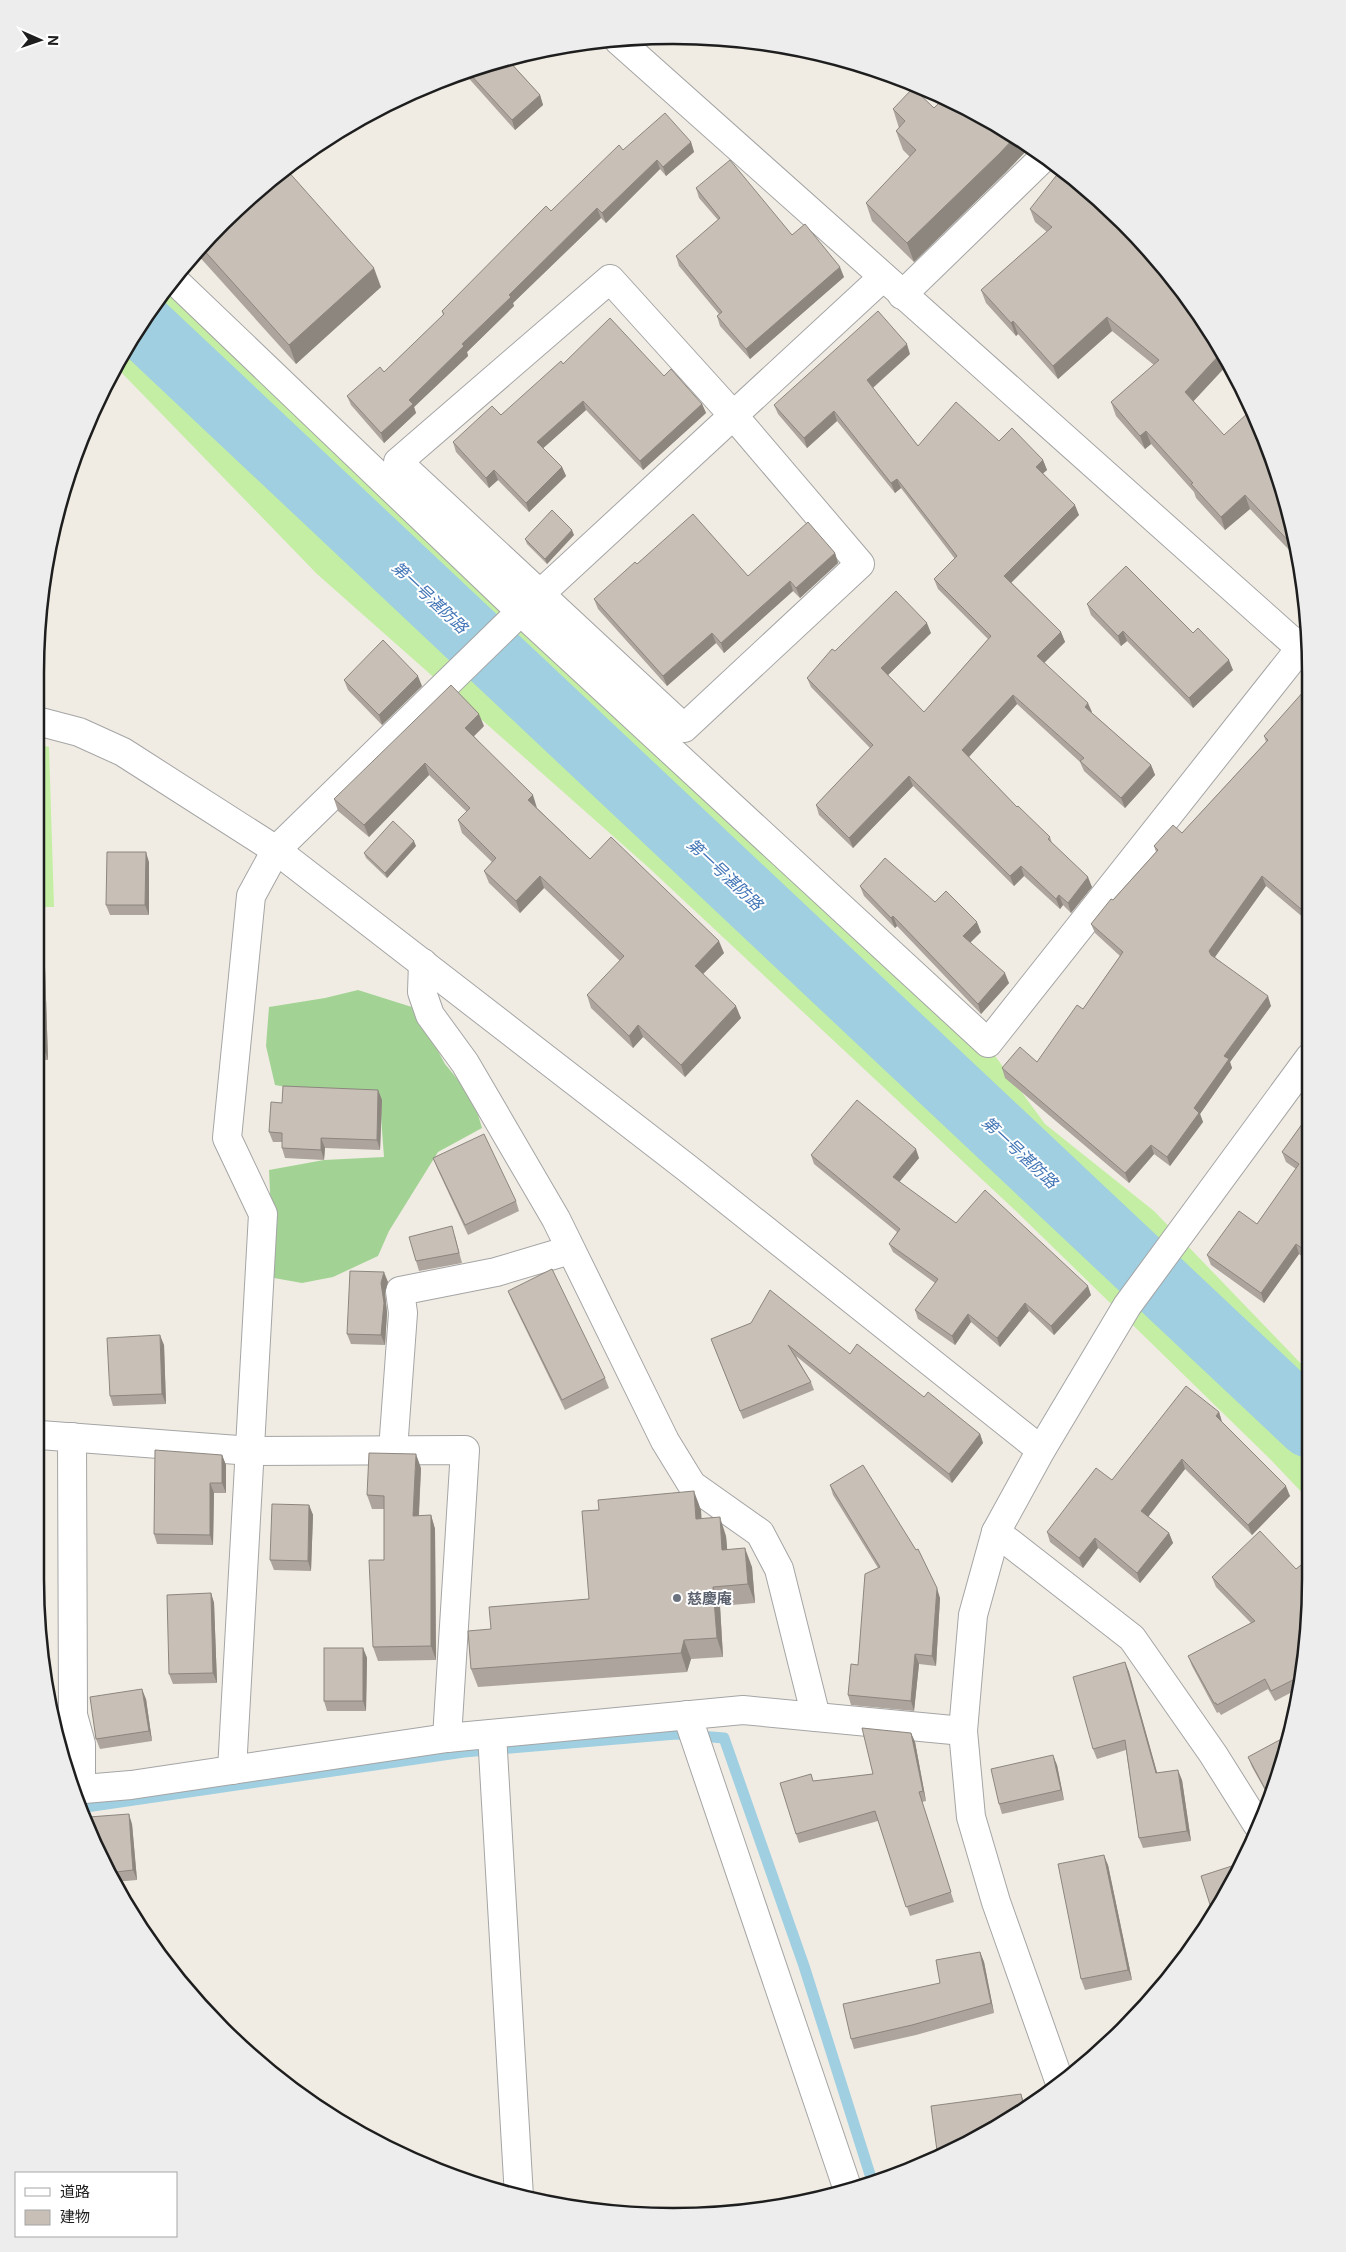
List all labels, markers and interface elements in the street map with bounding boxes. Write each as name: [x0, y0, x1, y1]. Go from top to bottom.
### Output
north arrow: [15, 15, 65, 65]
text: N: [45, 35, 62, 46]
water label: 第一号湛防路: [388, 557, 473, 638]
water label: 第一号湛防路: [683, 834, 768, 915]
water label: 第一号湛防路: [978, 1112, 1063, 1193]
place label: 慈慶庵: [687, 1589, 732, 1608]
marker: 慈慶庵: [671, 1592, 683, 1604]
legend: [15, 2172, 178, 2237]
text: 道路: [60, 2182, 90, 2201]
text: 建物: [60, 2207, 90, 2226]

